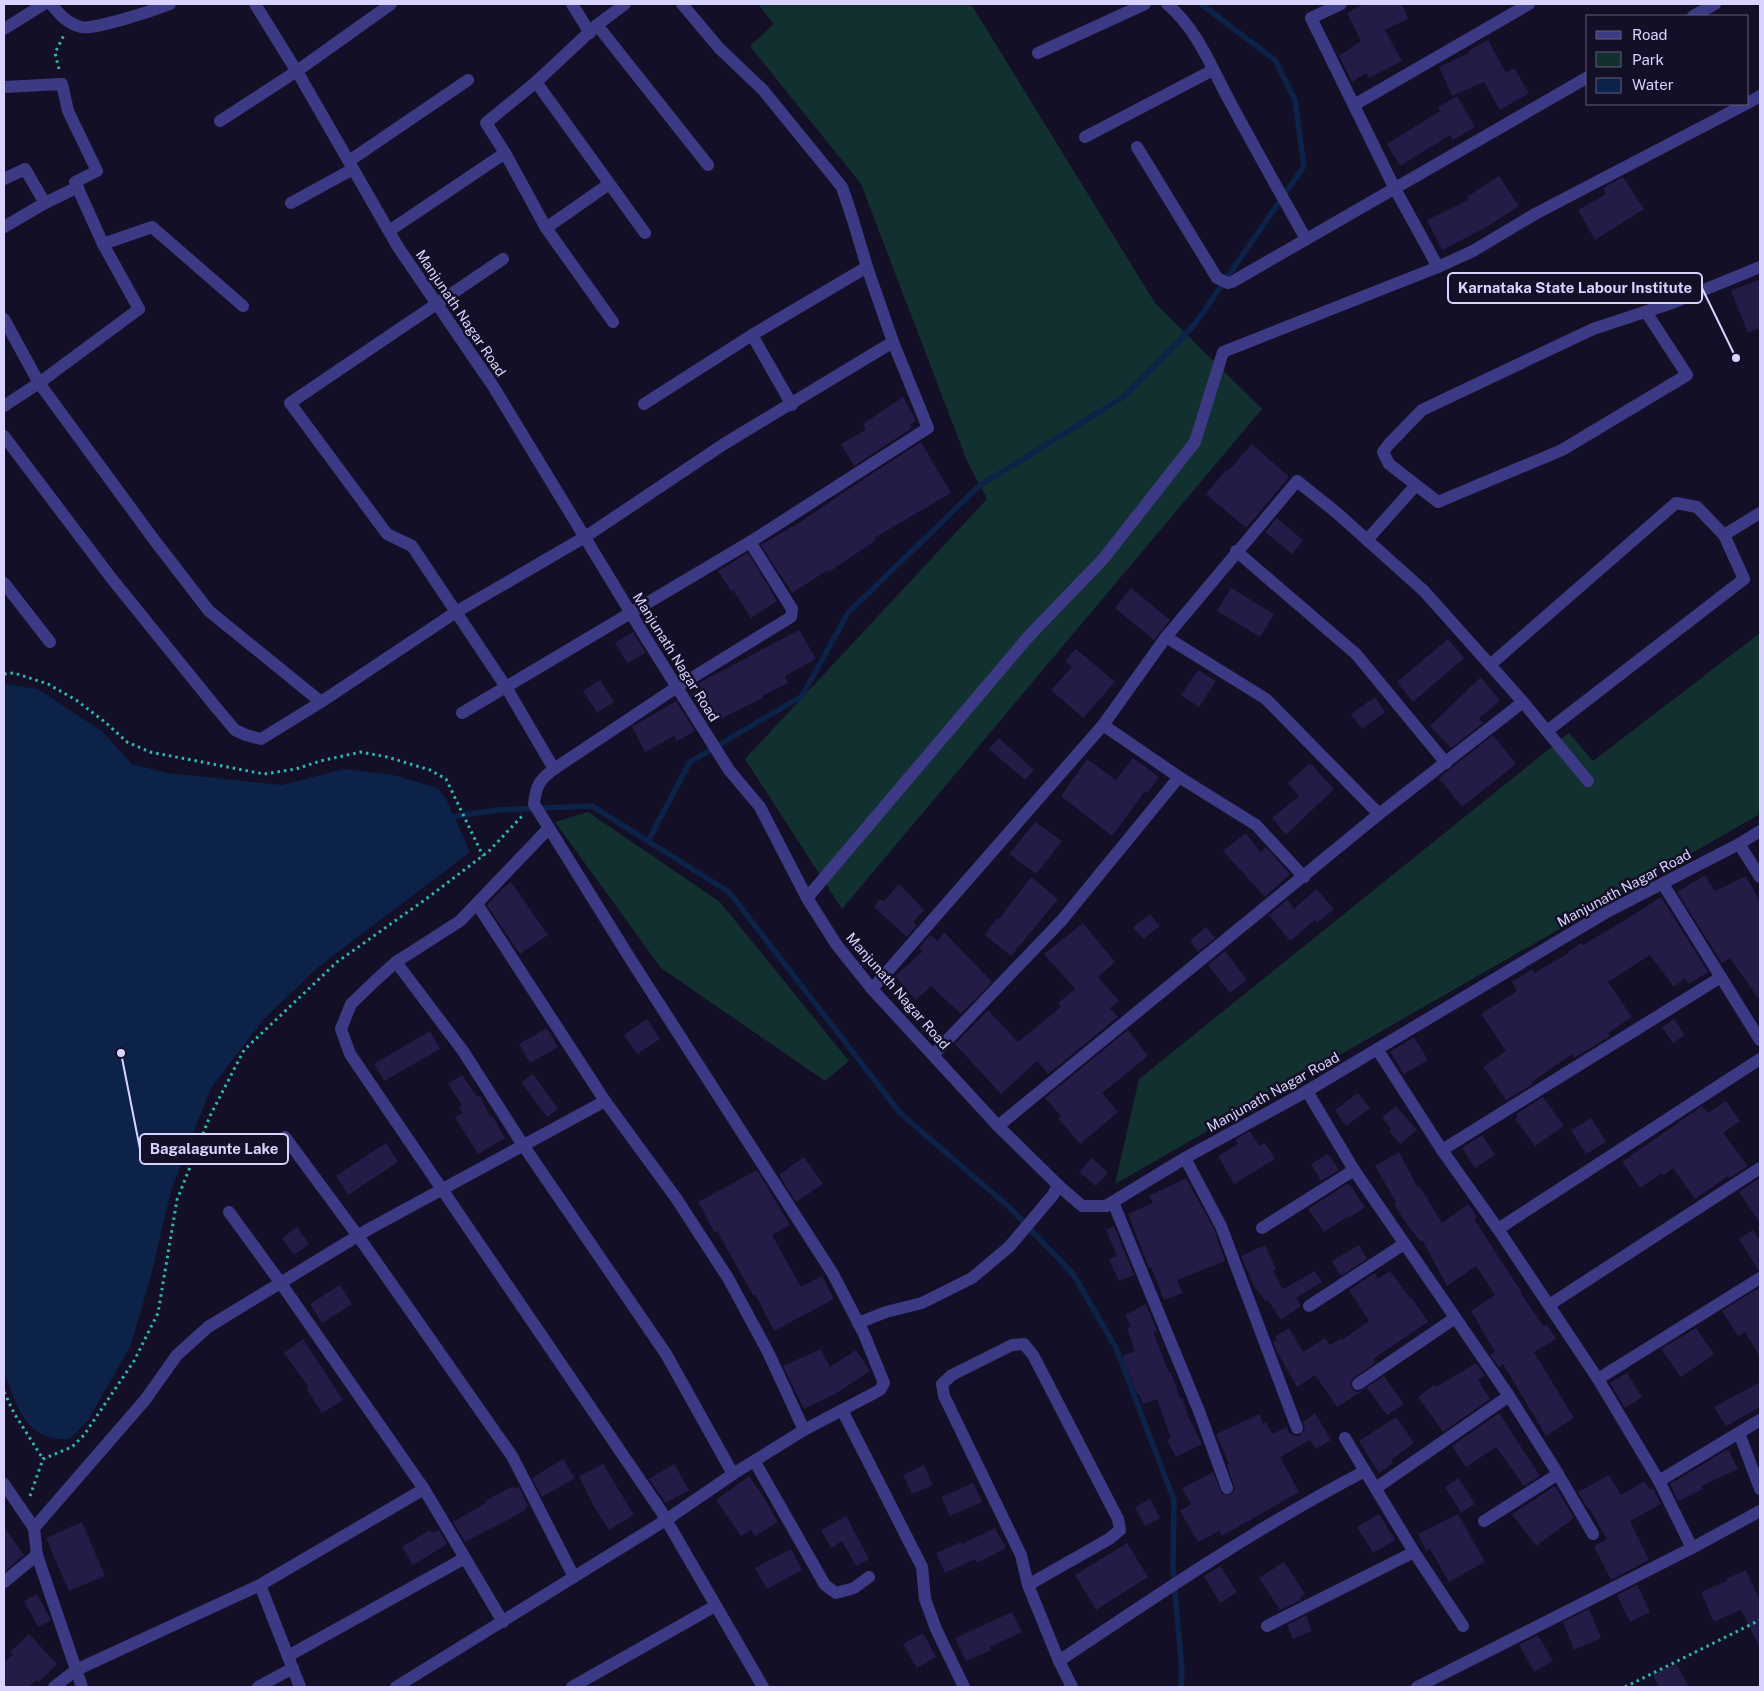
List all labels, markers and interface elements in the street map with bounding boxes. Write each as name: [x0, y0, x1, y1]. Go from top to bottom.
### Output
legend: [1586, 15, 1749, 105]
text: Road: [1632, 26, 1668, 43]
text: Park: [1632, 51, 1664, 68]
text: Water: [1632, 76, 1674, 93]
street label: Manjunath Nagar Road: [413, 247, 509, 379]
callout: Karnataka State Labour Institute: [1448, 273, 1702, 303]
text: Karnataka State Labour Institute: [1458, 279, 1692, 296]
street label: Manjunath Nagar Road: [630, 590, 722, 724]
street label: Manjunath Nagar Road: [1554, 846, 1694, 930]
street label: Manjunath Nagar Road: [843, 930, 953, 1052]
street label: Manjunath Nagar Road: [1204, 1049, 1342, 1135]
callout: Bagalagunte Lake: [140, 1134, 288, 1164]
text: Bagalagunte Lake: [150, 1140, 278, 1157]

